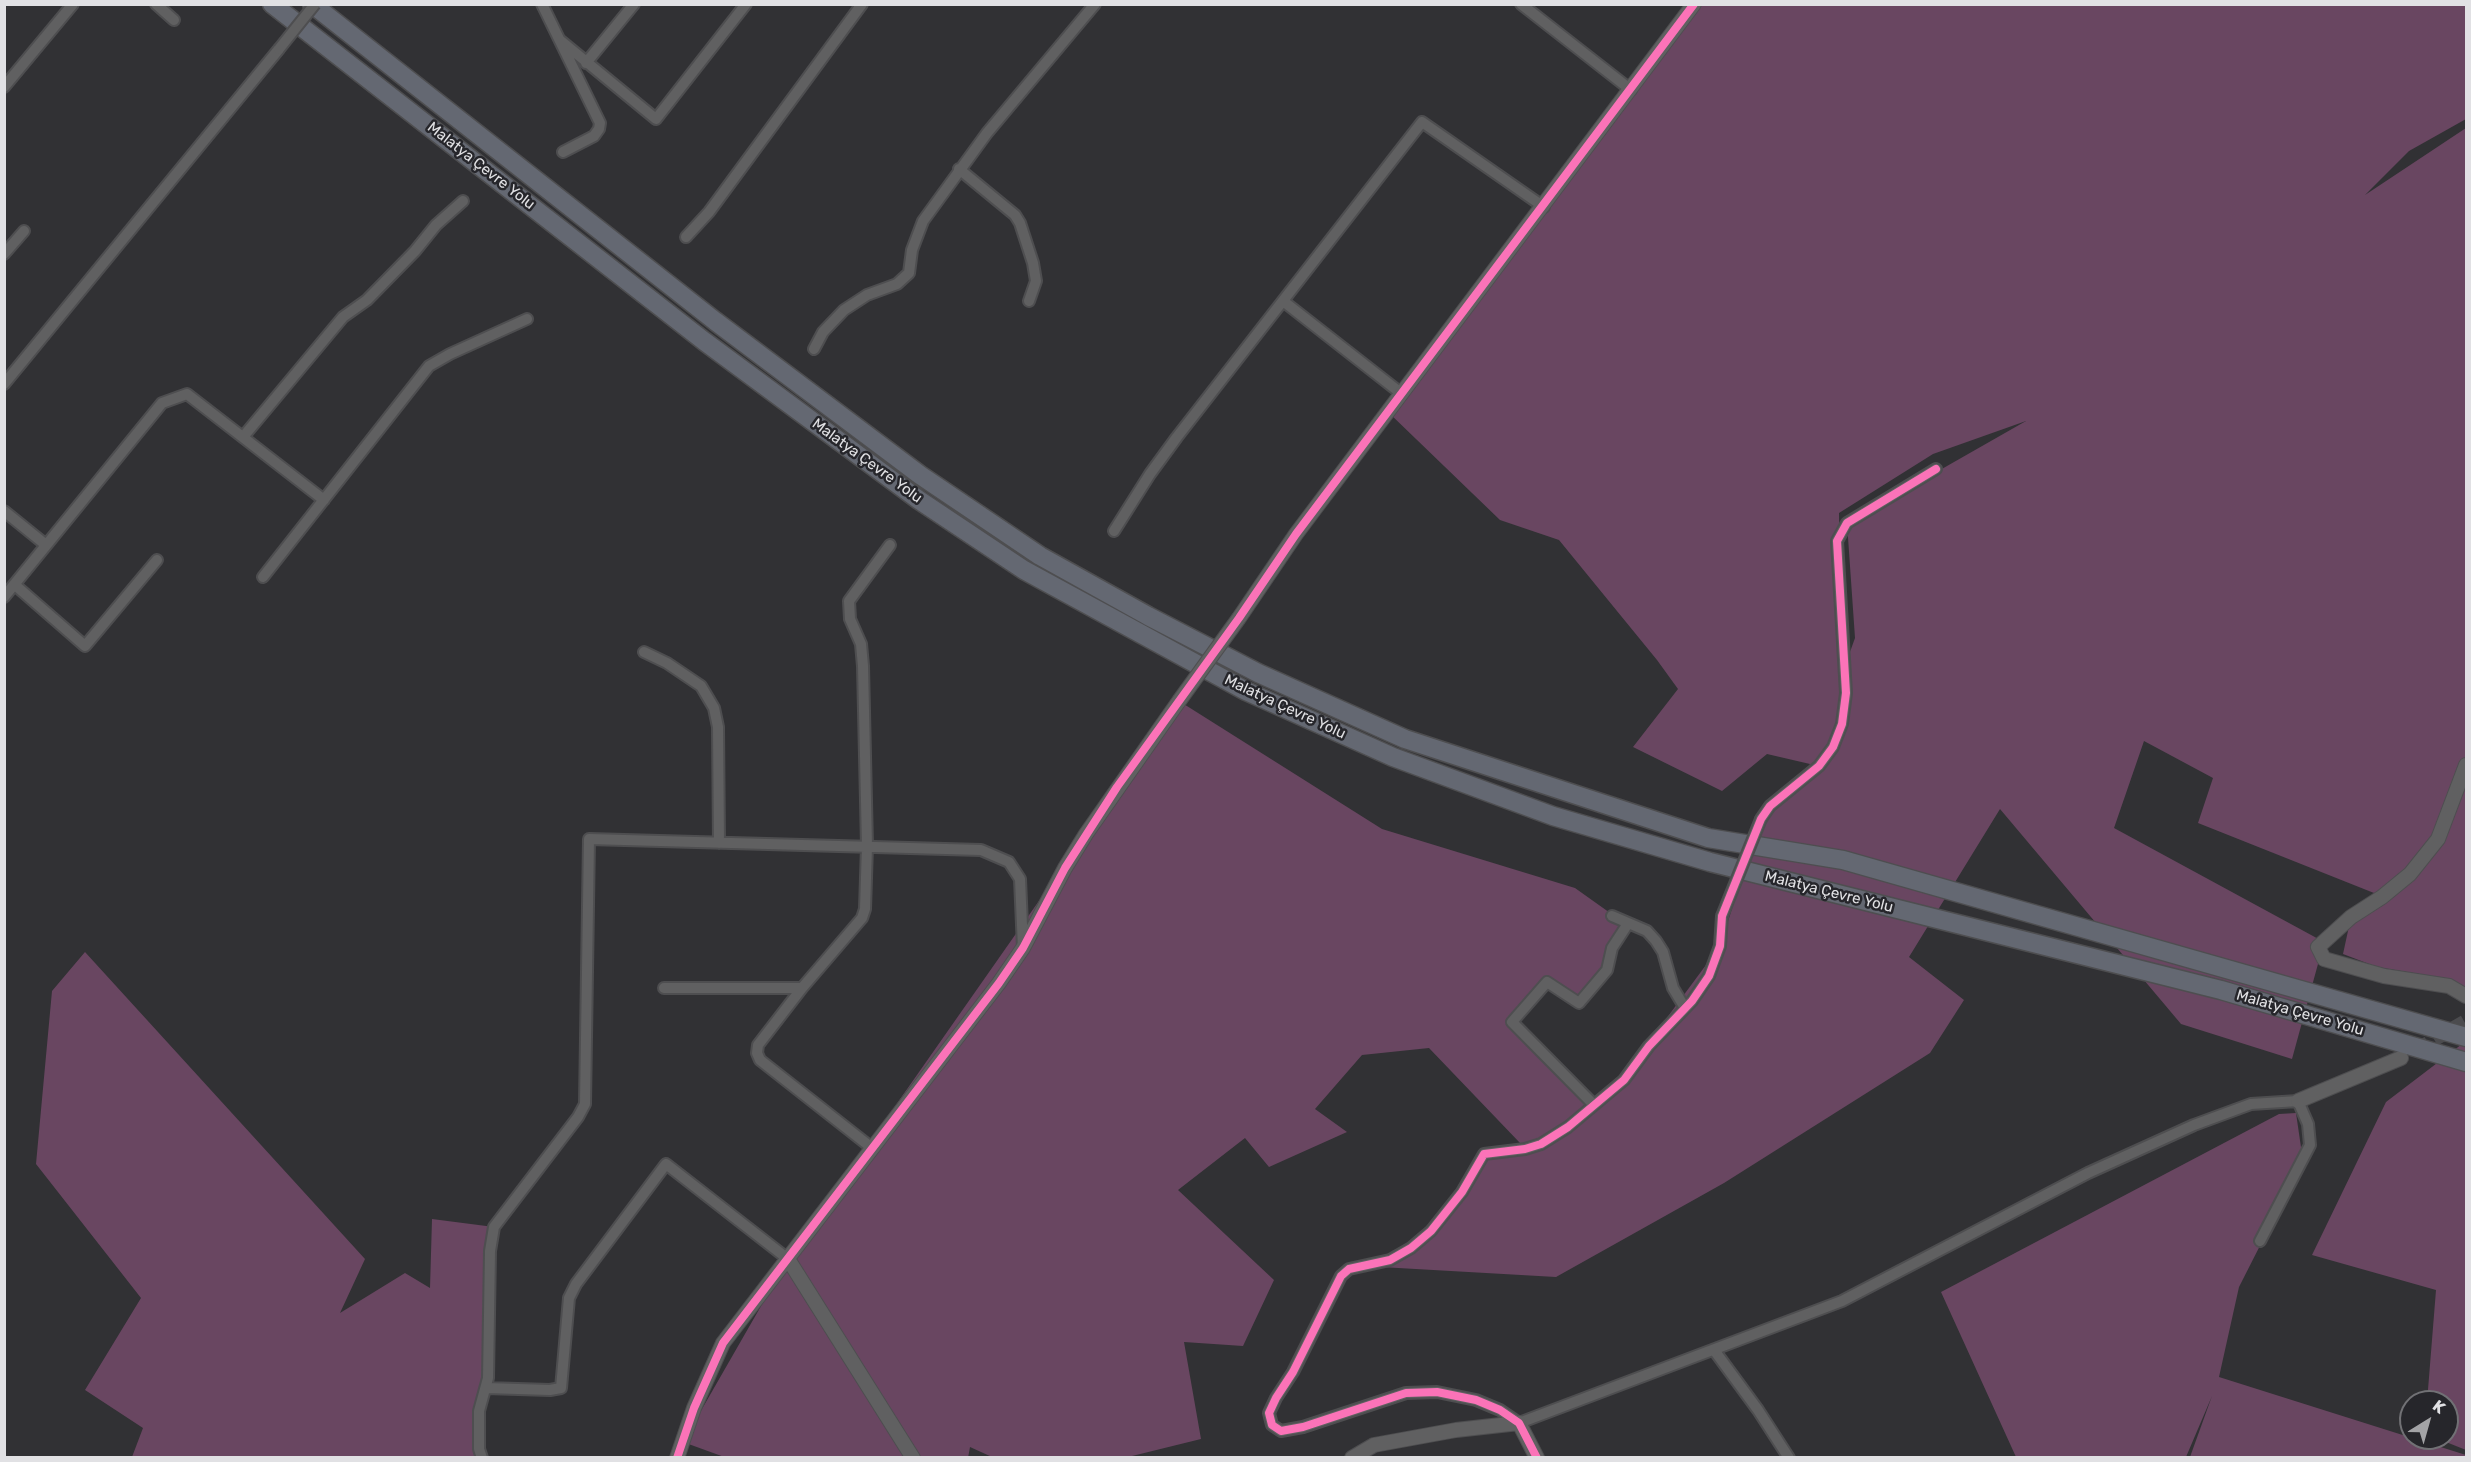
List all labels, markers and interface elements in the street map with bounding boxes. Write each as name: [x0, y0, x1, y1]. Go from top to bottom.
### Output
street label: Malatya Çevre Yolu: [424, 118, 538, 214]
street label: Malatya Çevre Yolu: [808, 415, 926, 507]
street label: Malatya Çevre Yolu: [1222, 671, 1348, 743]
street label: Malatya Çevre Yolu: [1763, 867, 1895, 917]
street label: Malatya Çevre Yolu: [2234, 986, 2366, 1040]
north arrow: [2399, 1390, 2459, 1450]
text: K: [2429, 1396, 2449, 1418]

